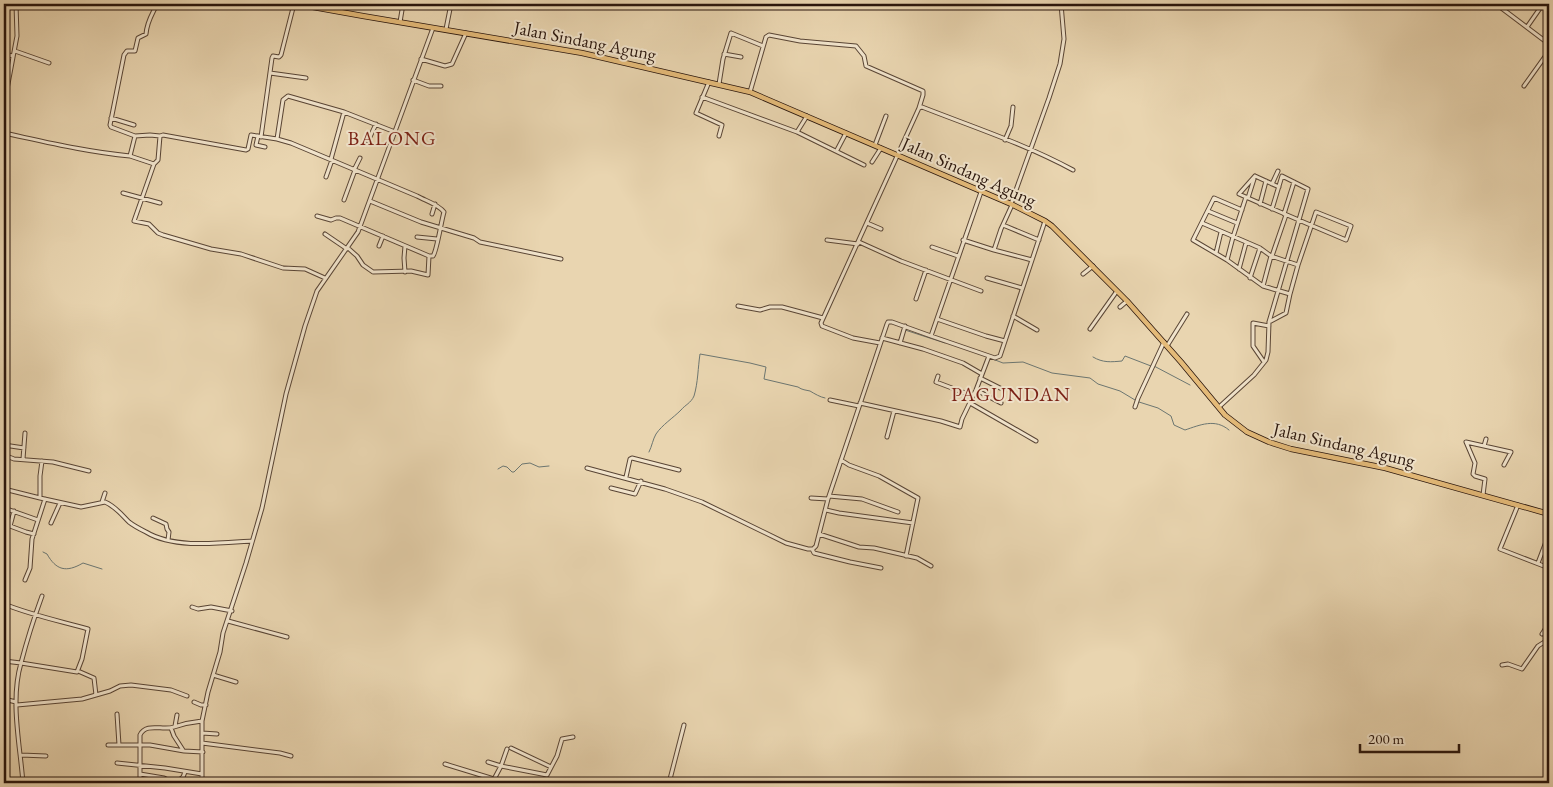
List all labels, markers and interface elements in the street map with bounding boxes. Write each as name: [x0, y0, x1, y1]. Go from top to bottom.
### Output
street label: Jalan Sindang Agung: [510, 15, 658, 66]
district label: BALONG: [348, 125, 436, 151]
street label: Jalan Sindang Agung: [897, 131, 1040, 212]
district label: PAGUNDAN: [951, 381, 1071, 407]
street label: Jalan Sindang Agung: [1269, 417, 1417, 472]
scale bar: [1360, 722, 1459, 754]
text: 200 m: [1368, 729, 1405, 748]

